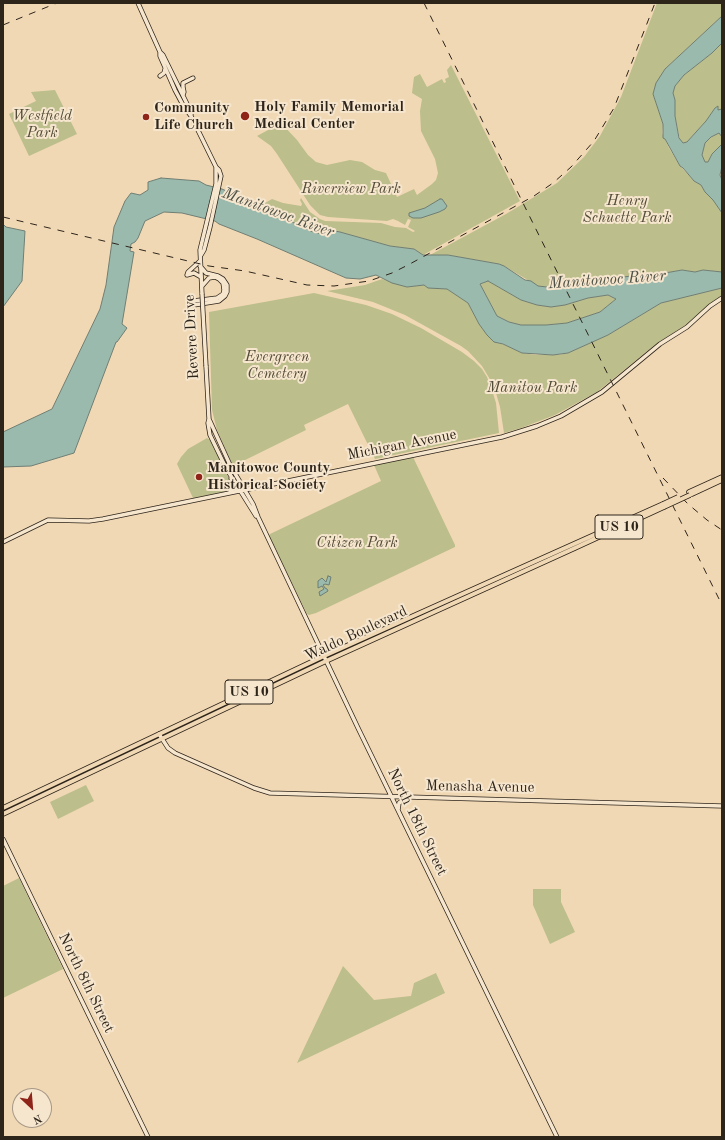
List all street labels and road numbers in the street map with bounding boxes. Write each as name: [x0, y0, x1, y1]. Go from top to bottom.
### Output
street label: Revere Drive: [181, 294, 203, 380]
street label: Michigan Avenue: [346, 426, 458, 464]
road number: US 10: [595, 515, 643, 539]
street label: Waldo Boulevard: [302, 602, 410, 666]
road number: US 10: [225, 680, 273, 704]
street label: North 18th Street: [383, 765, 451, 879]
street label: Menasha Avenue: [425, 777, 535, 797]
street label: North 8th Street: [54, 930, 118, 1036]

